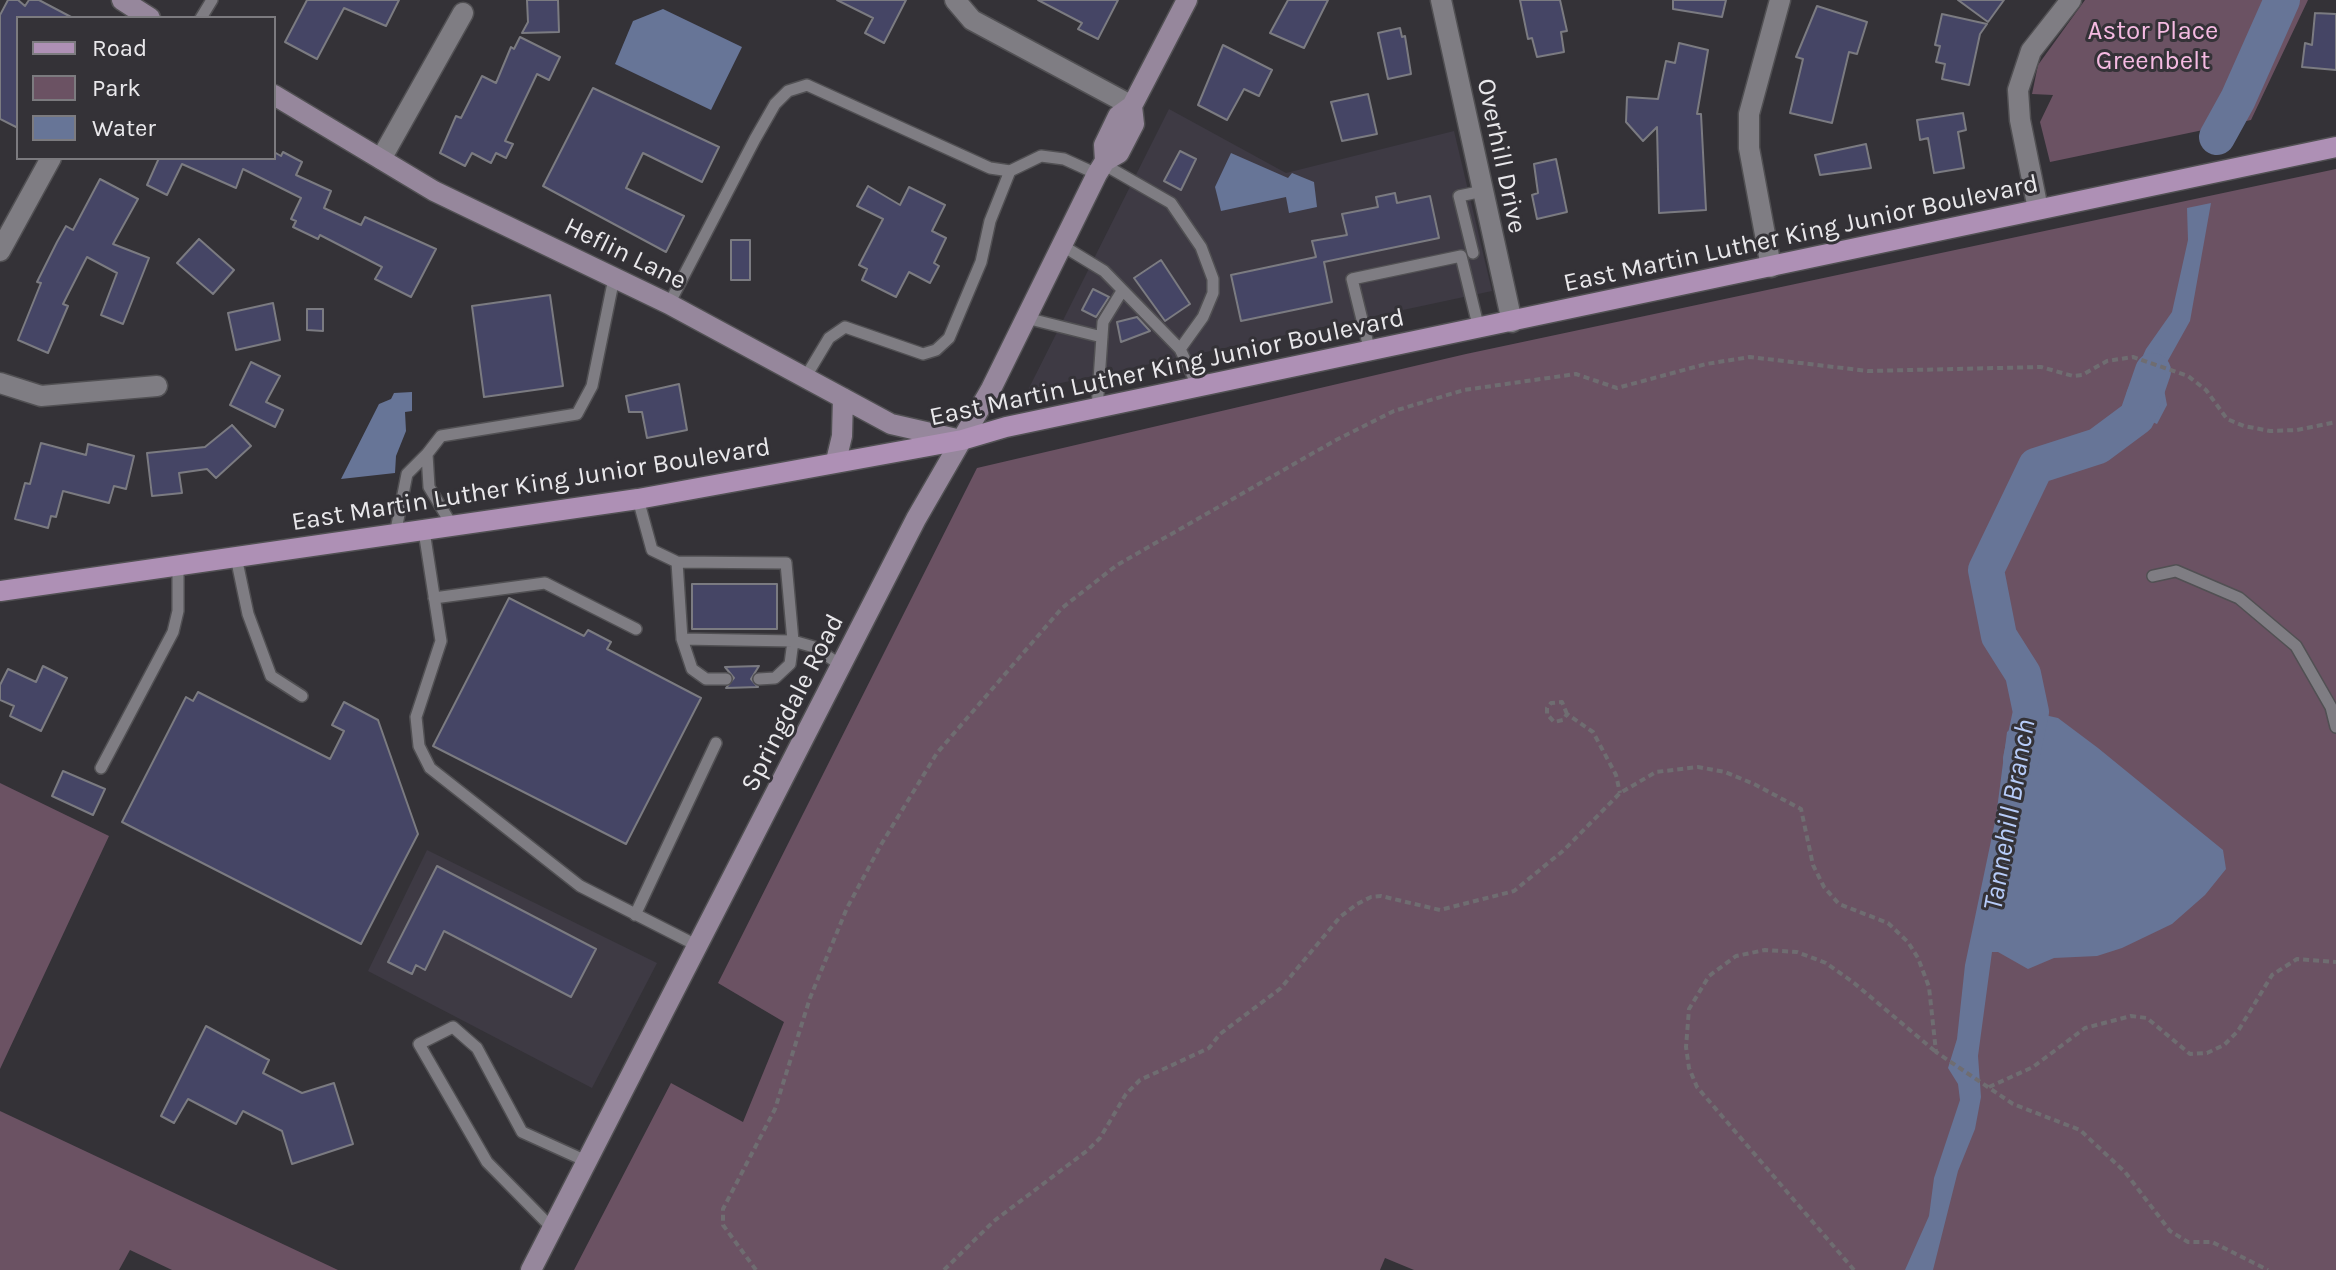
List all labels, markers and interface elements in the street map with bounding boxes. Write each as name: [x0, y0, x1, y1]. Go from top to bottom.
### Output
legend: [16, 16, 276, 160]
park label: Astor Place Greenbelt: [2088, 16, 2218, 78]
text: Road: [92, 34, 147, 62]
text: Park: [92, 74, 141, 102]
street label: Overhill Drive: [1469, 76, 1533, 236]
text: Water: [92, 114, 156, 142]
street label: East Martin Luther King Junior Boulevard: [1561, 168, 2041, 300]
street label: Heflin Lane: [559, 211, 691, 297]
street label: East Martin Luther King Junior Boulevard: [927, 302, 1407, 434]
street label: East Martin Luther King Junior Boulevard: [289, 432, 773, 538]
street label: Springdale Road: [735, 609, 851, 797]
water label: Tannehill Branch: [1977, 717, 2043, 913]

